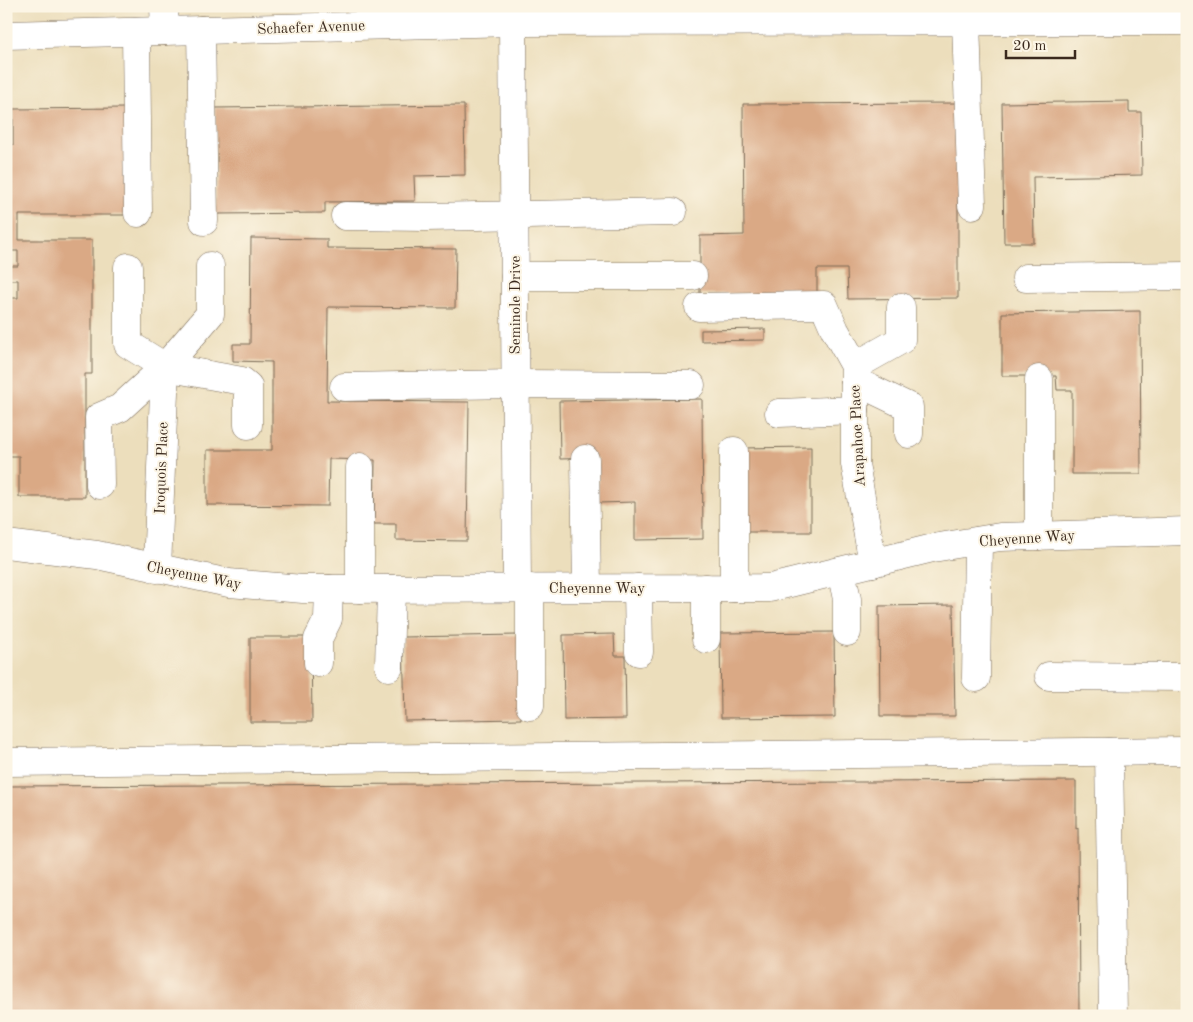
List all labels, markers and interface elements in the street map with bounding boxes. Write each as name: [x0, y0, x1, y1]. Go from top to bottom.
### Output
street label: Schaefer Avenue: [257, 19, 365, 38]
scale bar: [1006, 28, 1074, 60]
text: 20 m: [1013, 39, 1047, 54]
street label: Seminole Drive: [509, 255, 524, 354]
street label: Arapahoe Place: [848, 385, 869, 487]
street label: Iroquois Place: [153, 422, 172, 514]
street label: Cheyenne Way: [978, 529, 1076, 550]
street label: Cheyenne Way: [145, 560, 243, 593]
street label: Cheyenne Way: [549, 582, 645, 597]

